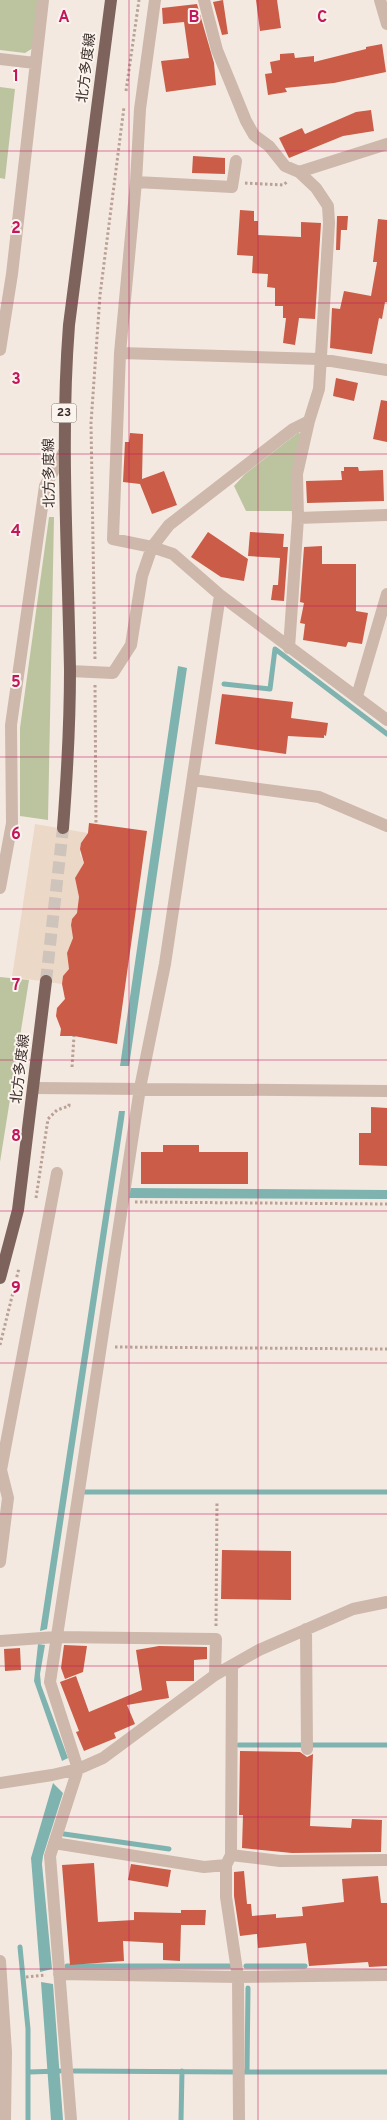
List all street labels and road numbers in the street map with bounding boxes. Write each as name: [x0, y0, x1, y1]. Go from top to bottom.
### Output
street label: 北方多度線: [73, 32, 100, 104]
road number: 23: [52, 403, 76, 422]
street label: 北方多度線: [40, 438, 59, 508]
street label: 北方多度線: [7, 1033, 34, 1105]

